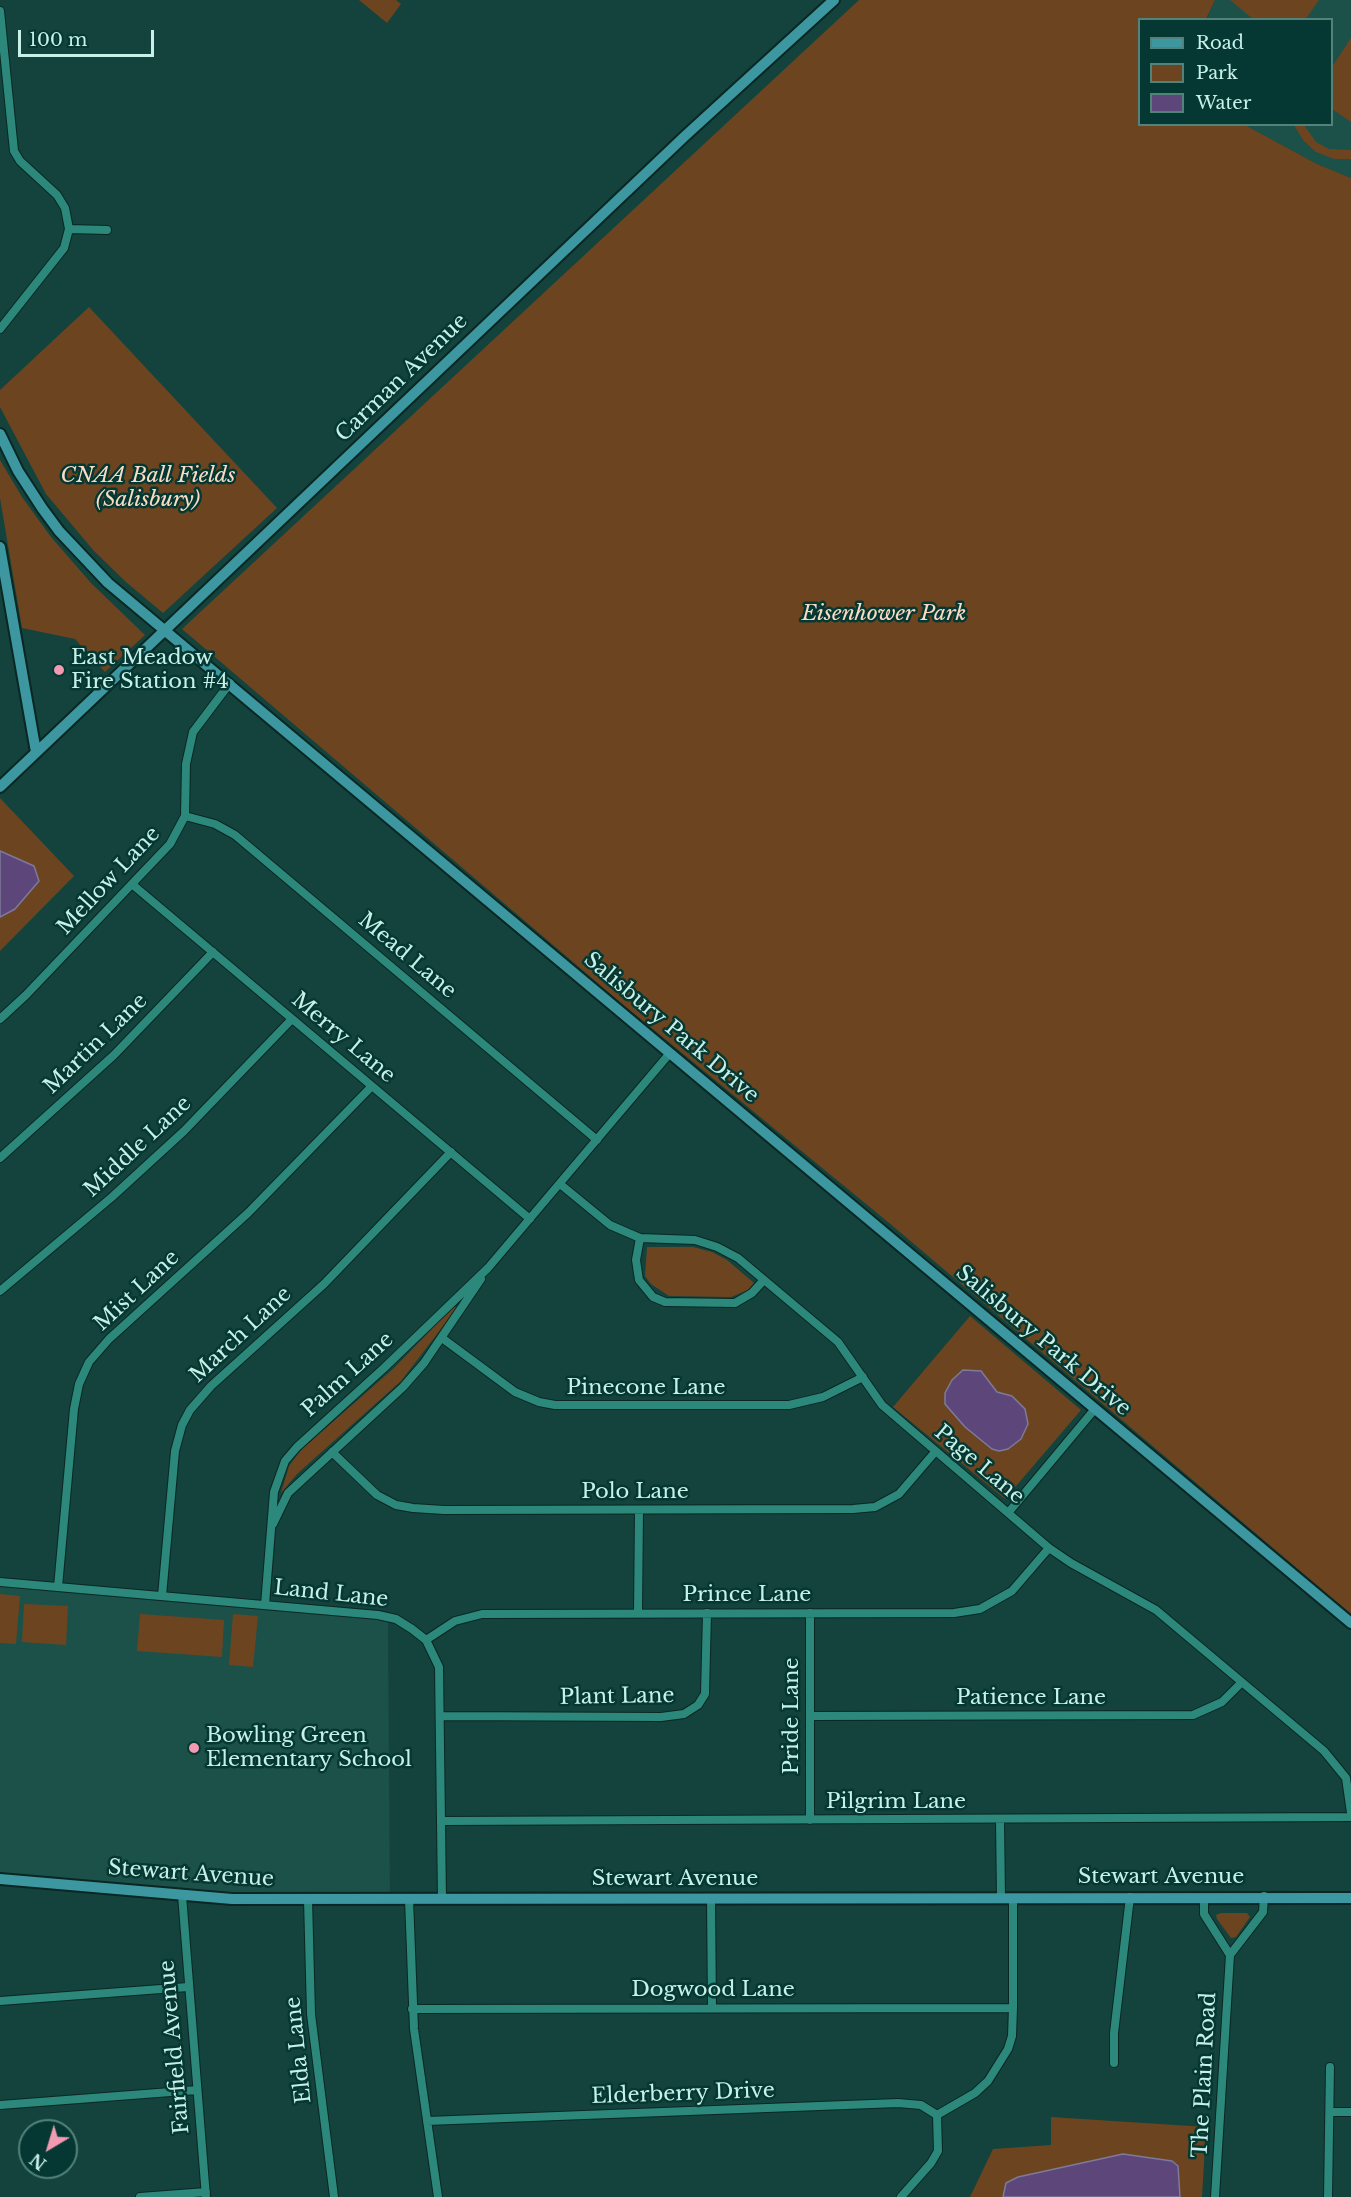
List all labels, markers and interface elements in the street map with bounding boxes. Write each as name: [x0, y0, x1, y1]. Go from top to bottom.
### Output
scale bar: [21, 18, 158, 56]
legend: [1138, 18, 1333, 126]
text: 100 m: [29, 29, 87, 51]
text: Road: [1196, 32, 1244, 54]
text: Park: [1196, 62, 1238, 84]
text: Water: [1196, 92, 1251, 114]
street label: Carman Avenue: [331, 309, 473, 447]
park label: CNAA Ball Fields (Salisbury): [61, 463, 235, 513]
park label: Eisenhower Park: [802, 601, 966, 627]
place label: East Meadow Fire Station #4: [71, 645, 229, 695]
marker: East Meadow Fire Station #4: [52, 663, 66, 677]
street label: Mellow Lane: [52, 822, 166, 940]
street label: Mead Lane: [353, 908, 461, 1004]
street label: Salisbury Park Drive: [578, 947, 764, 1109]
street label: Merry Lane: [286, 987, 400, 1089]
street label: Martin Lane: [39, 989, 153, 1099]
street label: Middle Lane: [79, 1091, 197, 1203]
street label: Mist Lane: [89, 1245, 185, 1337]
street label: Salisbury Park Drive: [950, 1260, 1136, 1422]
street label: March Lane: [185, 1282, 297, 1388]
street label: Palm Lane: [297, 1327, 399, 1423]
street label: Pinecone Lane: [566, 1375, 726, 1401]
street label: Page Lane: [929, 1420, 1029, 1510]
street label: Polo Lane: [581, 1479, 689, 1505]
street label: Land Lane: [273, 1575, 389, 1613]
street label: Prince Lane: [683, 1582, 811, 1608]
street label: Pride Lane: [779, 1657, 805, 1775]
street label: Plant Lane: [559, 1683, 675, 1711]
street label: Patience Lane: [956, 1685, 1106, 1711]
place label: Bowling Green Elementary School: [206, 1723, 412, 1773]
marker: Bowling Green Elementary School: [187, 1741, 201, 1755]
street label: Pilgrim Lane: [826, 1789, 966, 1815]
street label: Stewart Avenue: [107, 1856, 275, 1892]
street label: Stewart Avenue: [1078, 1864, 1244, 1890]
street label: Stewart Avenue: [592, 1866, 758, 1892]
street label: Fairfield Avenue: [155, 1959, 195, 2135]
street label: Dogwood Lane: [631, 1977, 795, 2003]
street label: The Plain Road: [1188, 1992, 1222, 2158]
street label: Elda Lane: [281, 1995, 317, 2105]
street label: Elderberry Drive: [591, 2078, 775, 2110]
north arrow: [18, 2119, 78, 2179]
text: N: [26, 2149, 50, 2174]

